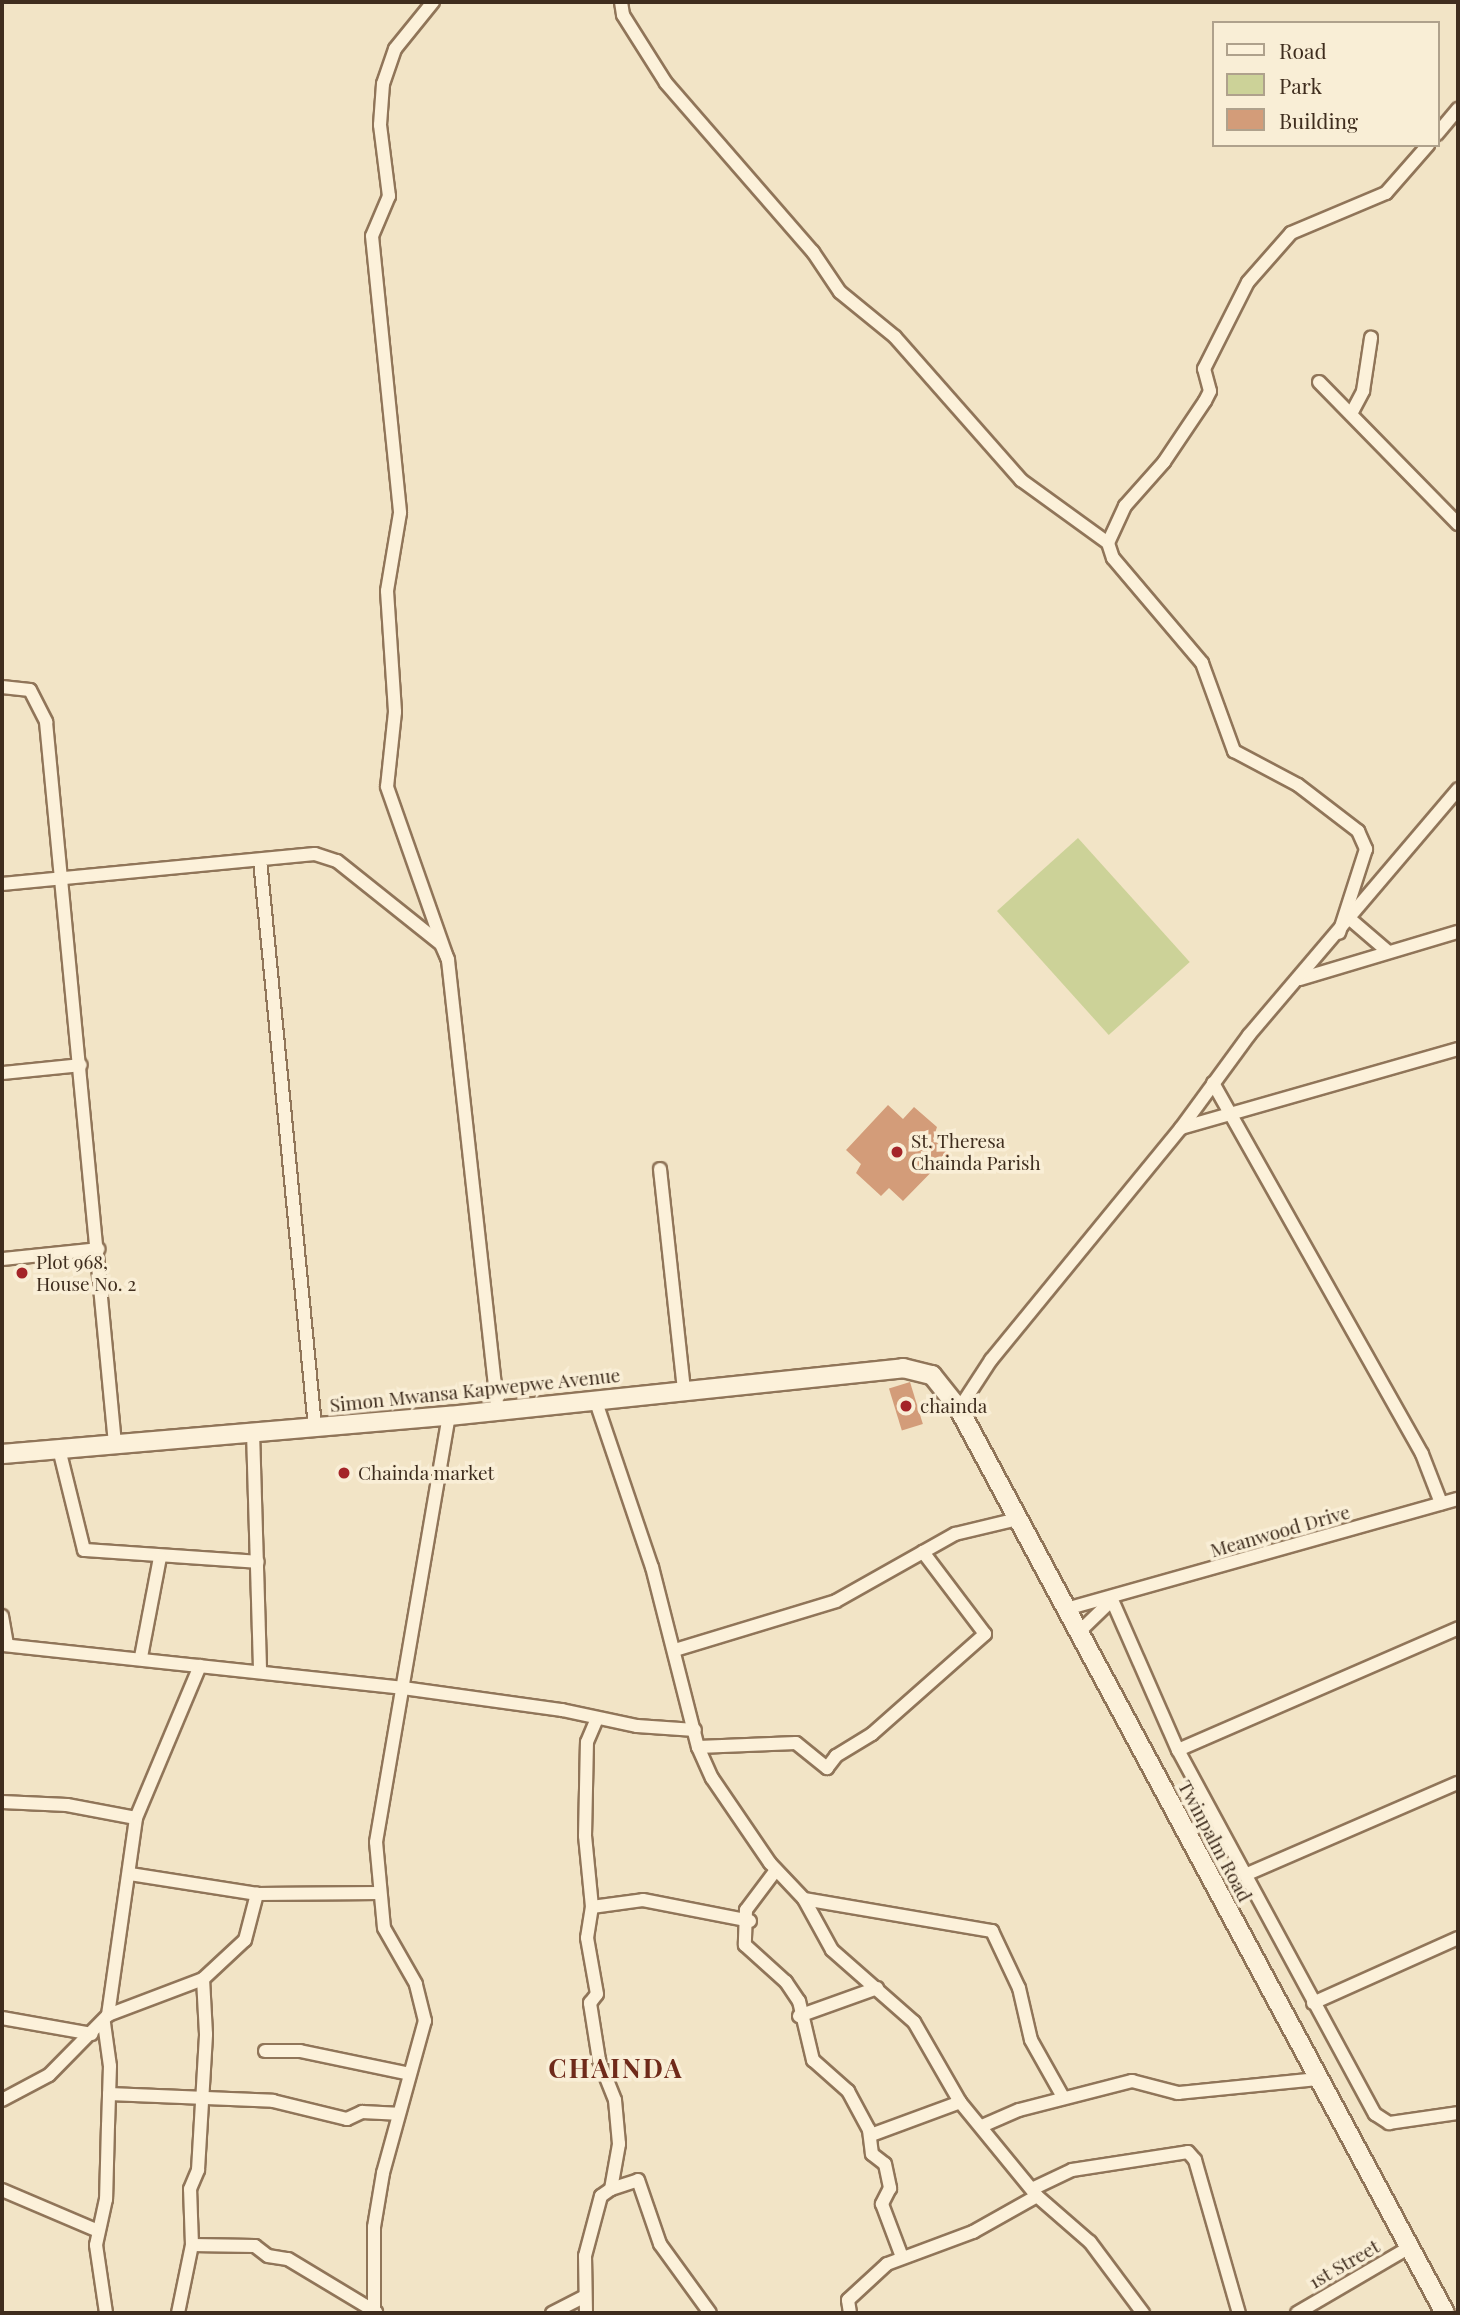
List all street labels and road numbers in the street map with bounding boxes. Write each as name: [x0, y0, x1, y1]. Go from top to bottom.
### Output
street label: Simon Mwansa Kapwepwe Avenue: [328, 1363, 622, 1417]
street label: Meanwood Drive: [1208, 1500, 1352, 1562]
street label: Twinpalm Road: [1173, 1776, 1257, 1906]
street label: 1st Street: [1305, 2235, 1383, 2293]

